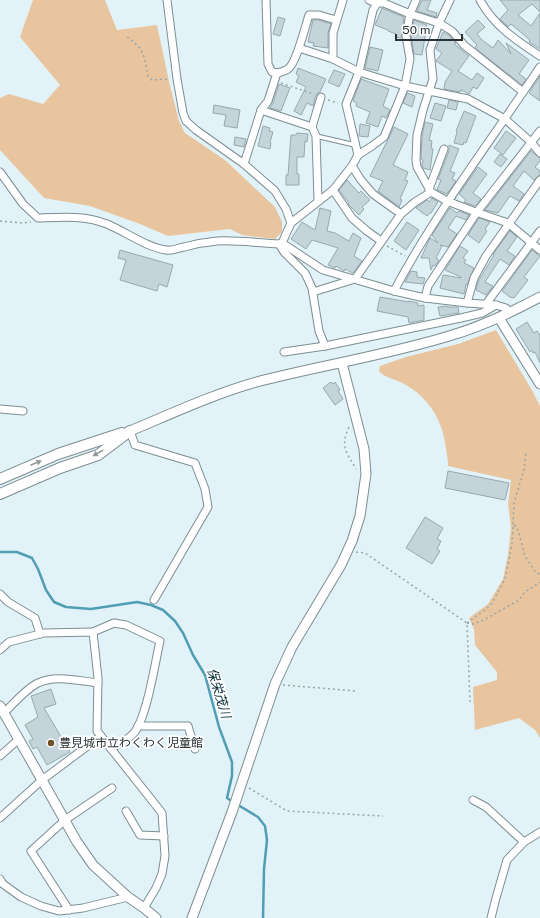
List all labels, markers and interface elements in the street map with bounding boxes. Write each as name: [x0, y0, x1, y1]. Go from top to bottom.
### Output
scale bar: [396, 16, 462, 42]
text: 50 m: [402, 23, 430, 37]
one-way arrow: [93, 450, 104, 456]
one-way arrow: [30, 460, 42, 466]
water label: 保栄茂川: [204, 666, 234, 722]
place label: 豊見城市立わくわく児童館: [59, 736, 203, 750]
marker: 豊見城市立わくわく児童館: [46, 738, 56, 748]

